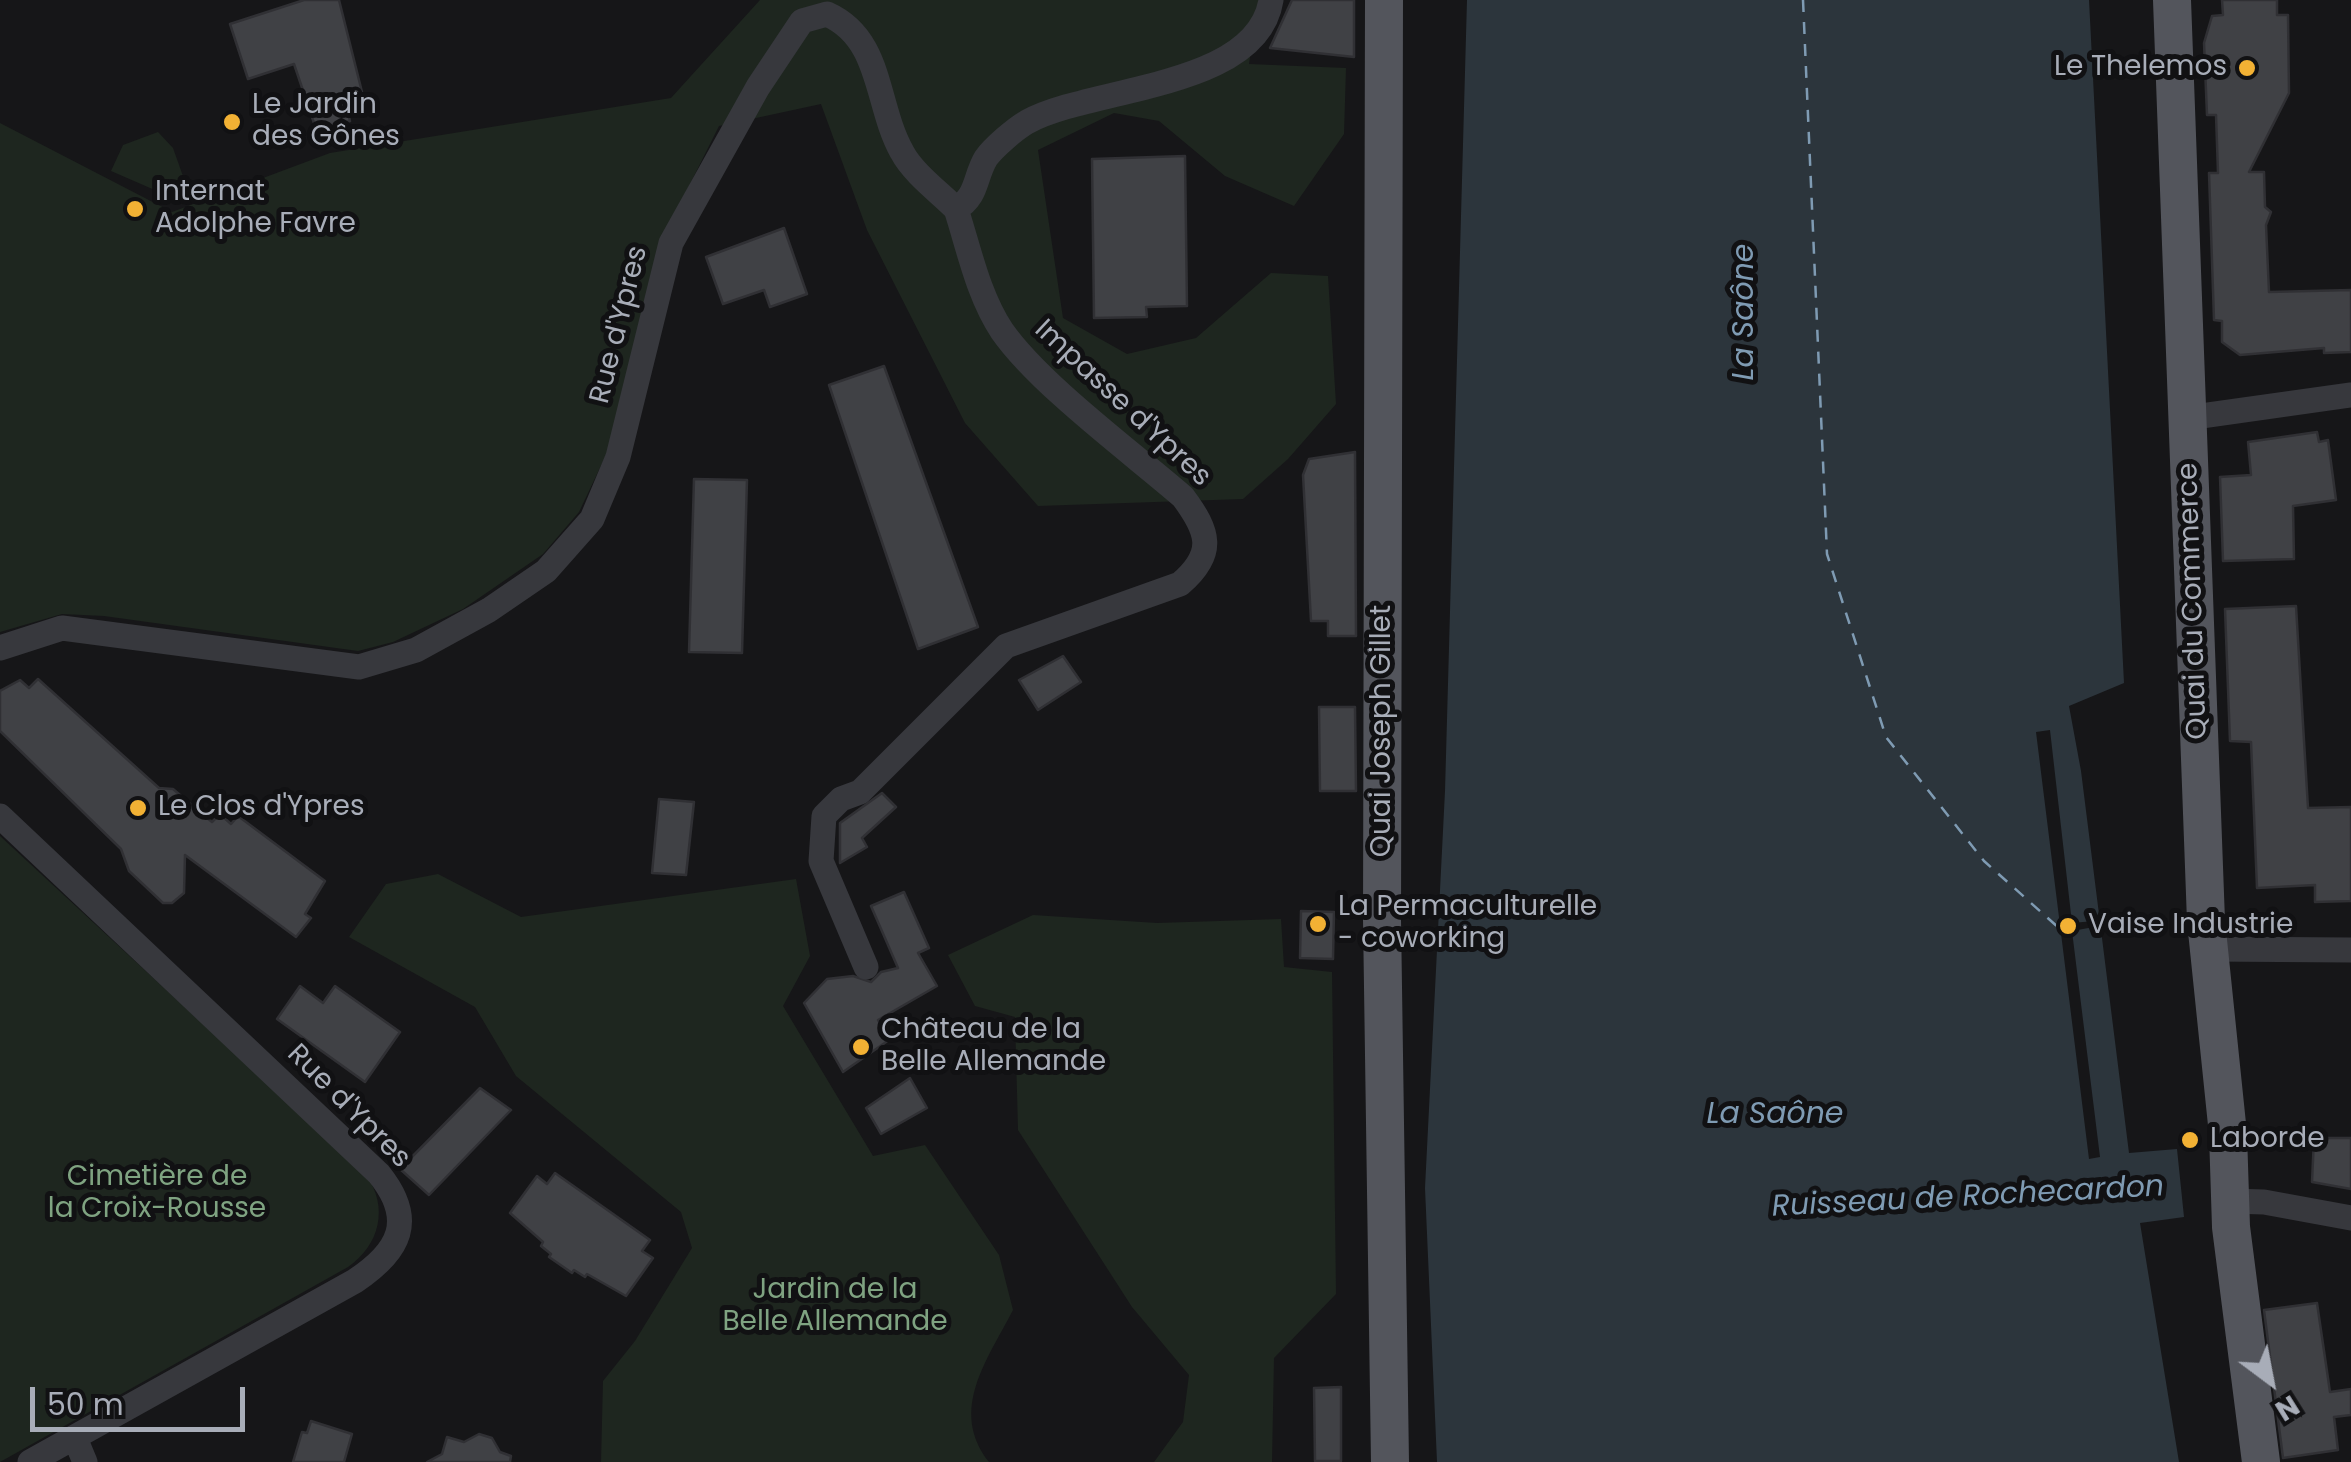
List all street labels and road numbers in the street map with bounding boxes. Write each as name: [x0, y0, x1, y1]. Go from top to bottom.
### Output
street label: Rue d'Ypres: [584, 243, 656, 407]
street label: Impasse d'Ypres: [1027, 314, 1217, 494]
street label: Quai du Commerce: [2172, 462, 2216, 740]
street label: Quai Joseph Gillet: [1366, 605, 1400, 857]
street label: Rue d'Ypres: [279, 1038, 417, 1176]

